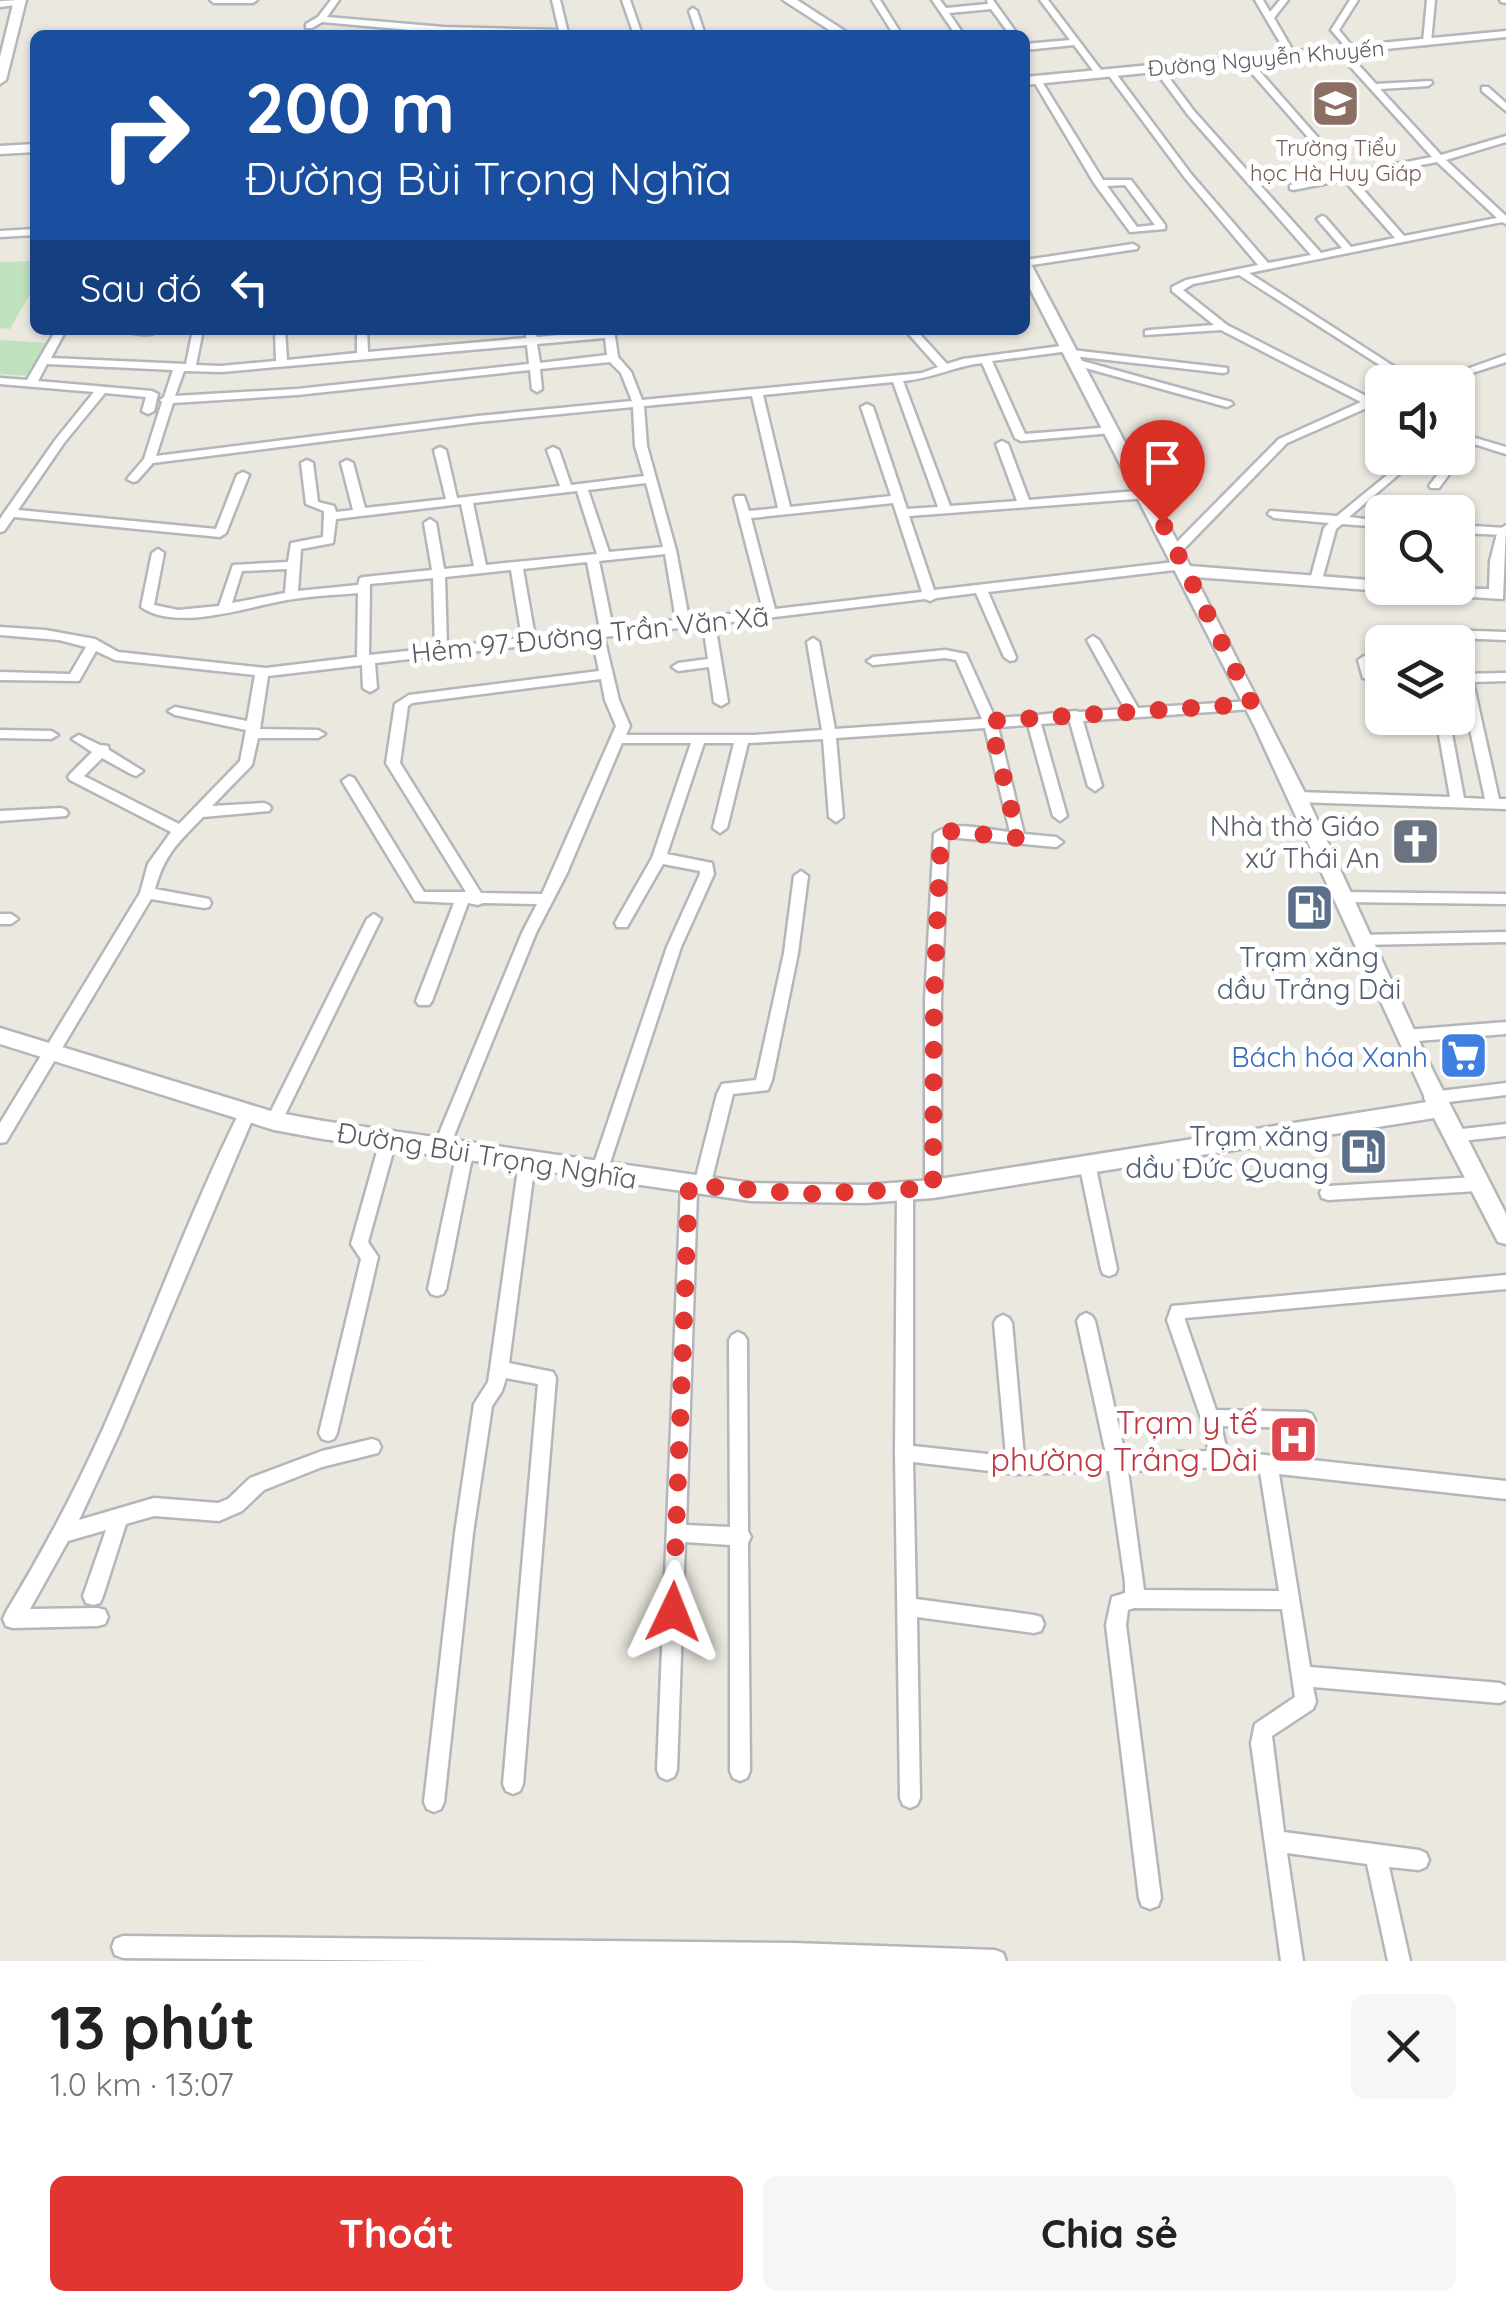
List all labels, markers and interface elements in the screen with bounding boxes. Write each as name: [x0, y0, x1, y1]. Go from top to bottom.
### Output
street label: Đường Nguyễn Khuyến: [1147, 34, 1385, 82]
text: 200 m: [245, 63, 455, 151]
icon: right: [80, 70, 210, 200]
school or university icon: Trường Tiểu học Hà Huy Giáp: [1310, 78, 1362, 130]
place label: Trường Tiểu học Hà Huy Giáp: [1250, 134, 1422, 187]
text: Đường Bùi Trọng Nghĩa: [245, 150, 732, 206]
icon: left: [222, 260, 277, 315]
text: Sau đó: [80, 264, 202, 312]
map controls: [1365, 365, 1475, 735]
button: sound: [1365, 365, 1475, 475]
pin: [1120, 420, 1205, 523]
icon: arrive: [1135, 435, 1190, 490]
button: search: [1365, 495, 1475, 605]
street label: Hẻm 97 Đường Trần Văn Xã: [409, 598, 771, 670]
button: layers: [1365, 625, 1475, 735]
place label: Nhà thờ Giáo xứ Thái An: [1210, 808, 1380, 875]
church icon: Nhà thờ Giáo xứ Thái An: [1389, 815, 1441, 867]
fuel station icon: Trạm xăng dầu Trảng Dài: [1283, 882, 1335, 934]
place label: Trạm xăng dầu Trảng Dài: [1217, 939, 1401, 1006]
supermarket icon: Bách hóa Xanh: [1437, 1030, 1489, 1082]
place label: Bách hóa Xanh: [1231, 1039, 1428, 1074]
street label: Đường Bùi Trọng Nghĩa: [335, 1114, 639, 1196]
place label: Trạm xăng dầu Đức Quang: [1125, 1118, 1329, 1185]
fuel station icon: Trạm xăng dầu Đức Quang: [1338, 1125, 1390, 1177]
place label: Trạm y tế phường Trảng Dài: [991, 1402, 1258, 1479]
hospital icon: Trạm y tế phường Trảng Dài: [1267, 1414, 1319, 1466]
position arrow: [621, 1560, 725, 1664]
text: 13 phút: [50, 1989, 255, 2064]
button: close: [1351, 1994, 1456, 2099]
text: 1.0 km · 13:07: [50, 2064, 234, 2104]
button: Thoát: [50, 2176, 743, 2291]
button: Chia sẻ: [763, 2176, 1456, 2291]

